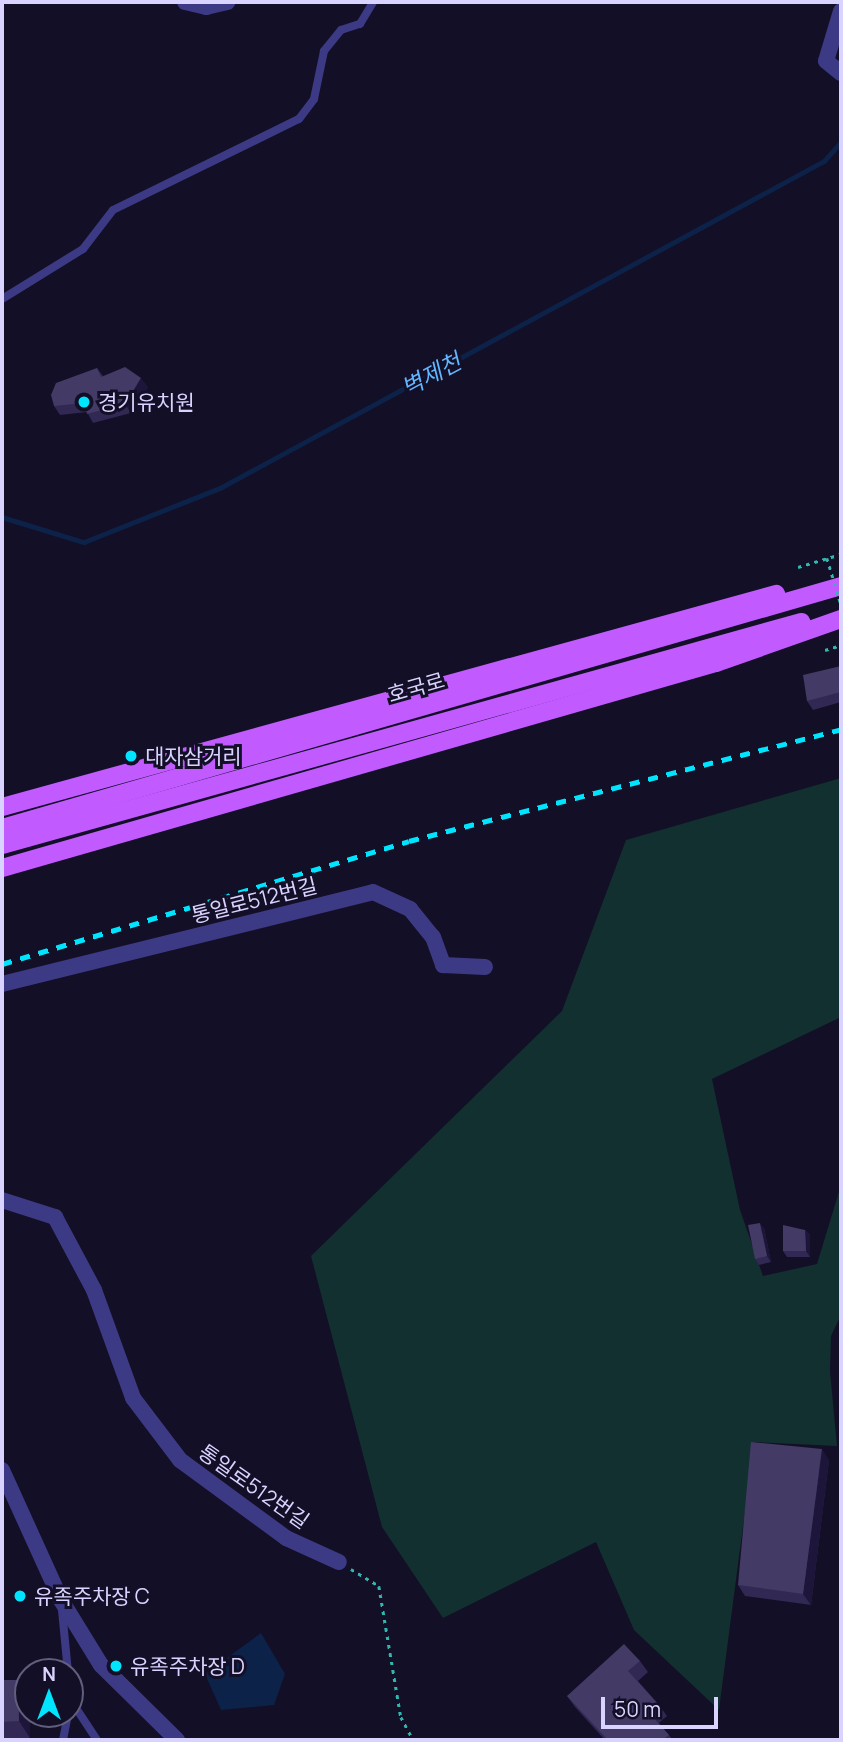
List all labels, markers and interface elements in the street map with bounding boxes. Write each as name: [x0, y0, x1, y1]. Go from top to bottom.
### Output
water label: 벽제천: [396, 347, 466, 401]
place label: 경기유치원: [98, 389, 195, 415]
marker: 경기유치원: [76, 394, 92, 410]
street label: 호국로: [385, 667, 447, 707]
place label: 대자삼거리: [145, 743, 242, 769]
marker: 대자삼거리: [123, 748, 139, 764]
street label: 통일로512번길: [188, 872, 320, 928]
street label: 통일로512번길: [194, 1439, 314, 1533]
place label: 유족주차장 C: [34, 1583, 150, 1609]
marker: 유족주차장 C: [12, 1588, 28, 1604]
place label: 유족주차장 D: [130, 1653, 245, 1679]
north arrow: [14, 1658, 84, 1728]
marker: 유족주차장 D: [108, 1658, 124, 1674]
text: N: [42, 1661, 56, 1687]
scale bar: [605, 1682, 722, 1726]
text: 50 m: [614, 1695, 661, 1723]

